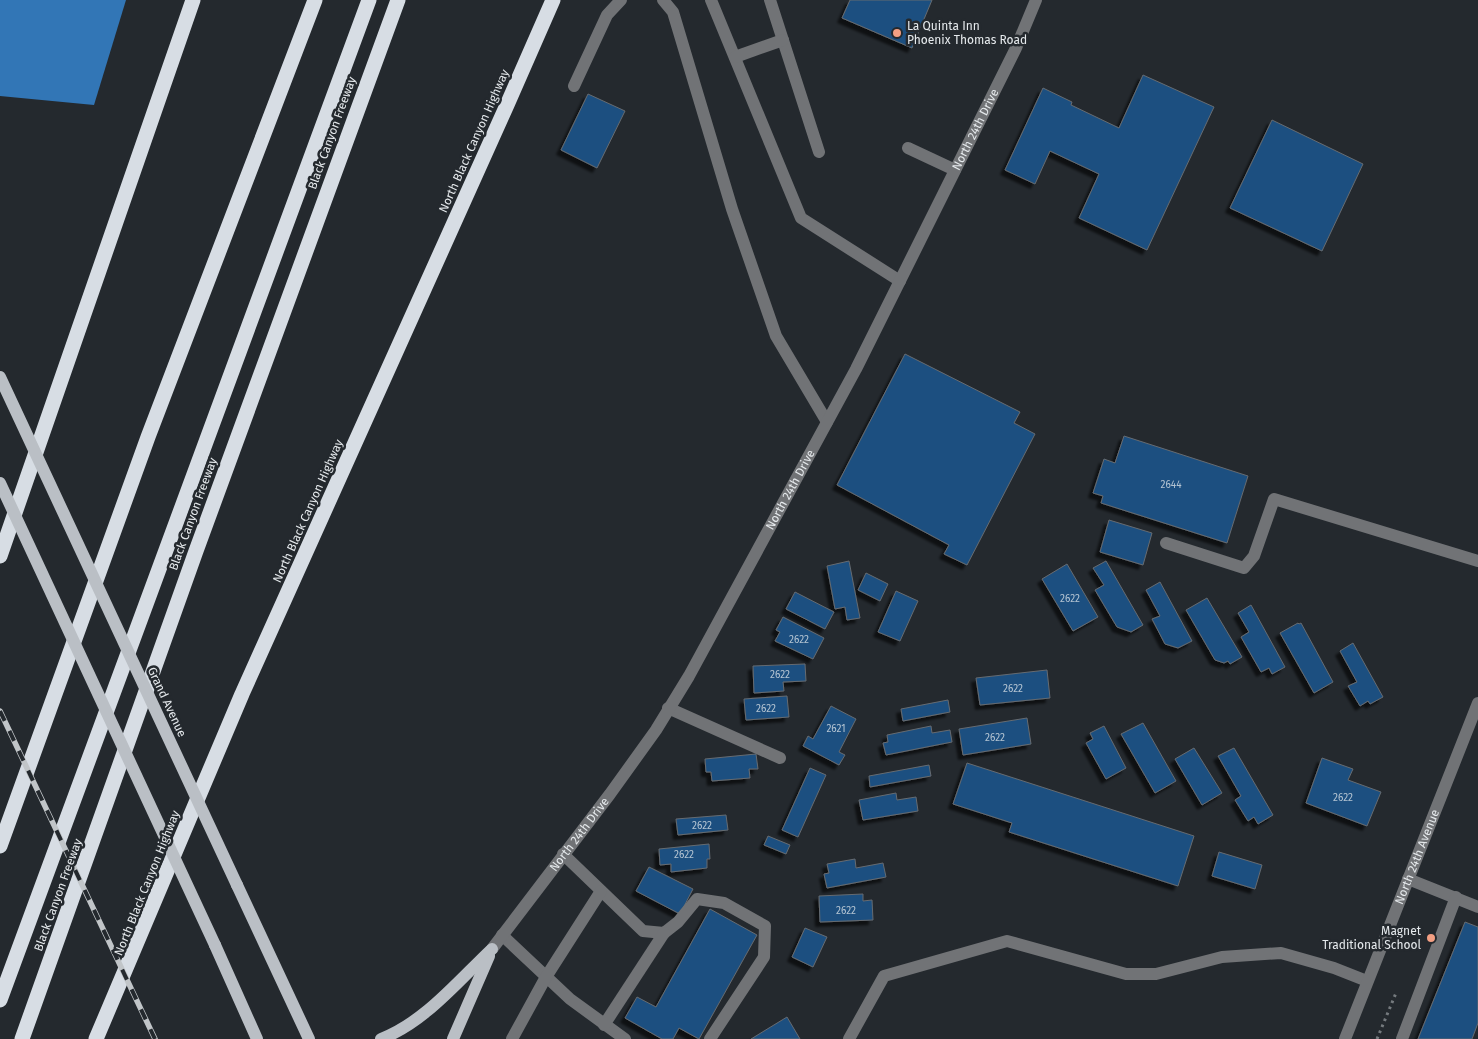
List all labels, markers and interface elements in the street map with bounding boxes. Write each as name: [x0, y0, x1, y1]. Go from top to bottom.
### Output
place label: La Quinta Inn Phoenix Thomas Road: [907, 19, 1027, 47]
marker: La Quinta Inn Phoenix Thomas Road: [891, 27, 903, 39]
street label: North Black Canyon Highway: [436, 67, 512, 215]
street label: Black Canyon Freeway: [305, 75, 359, 191]
street label: North 24th Drive: [949, 86, 1002, 173]
street label: North Black Canyon Highway: [270, 437, 346, 585]
street label: North 24th Drive: [763, 447, 818, 532]
street label: Black Canyon Freeway: [166, 456, 220, 572]
house number: 2644: [1161, 479, 1182, 491]
house number: 2622: [1060, 593, 1080, 605]
house number: 2622: [789, 634, 809, 646]
street label: Grand Avenue: [145, 665, 189, 739]
house number: 2622: [770, 669, 790, 681]
house number: 2622: [1003, 683, 1023, 695]
house number: 2622: [756, 703, 776, 715]
house number: 2621: [826, 723, 846, 735]
house number: 2622: [985, 732, 1005, 744]
house number: 2622: [1333, 792, 1353, 804]
street label: North 24th Drive: [547, 795, 612, 874]
street label: North 24th Avenue: [1392, 807, 1442, 906]
street label: North Black Canyon Highway: [111, 808, 183, 958]
house number: 2622: [692, 820, 712, 832]
street label: Black Canyon Freeway: [31, 837, 85, 953]
house number: 2622: [674, 849, 694, 861]
house number: 2622: [836, 905, 856, 917]
place label: Magnet Traditional School: [1322, 924, 1422, 952]
marker: Magnet Traditional School: [1425, 932, 1437, 944]

